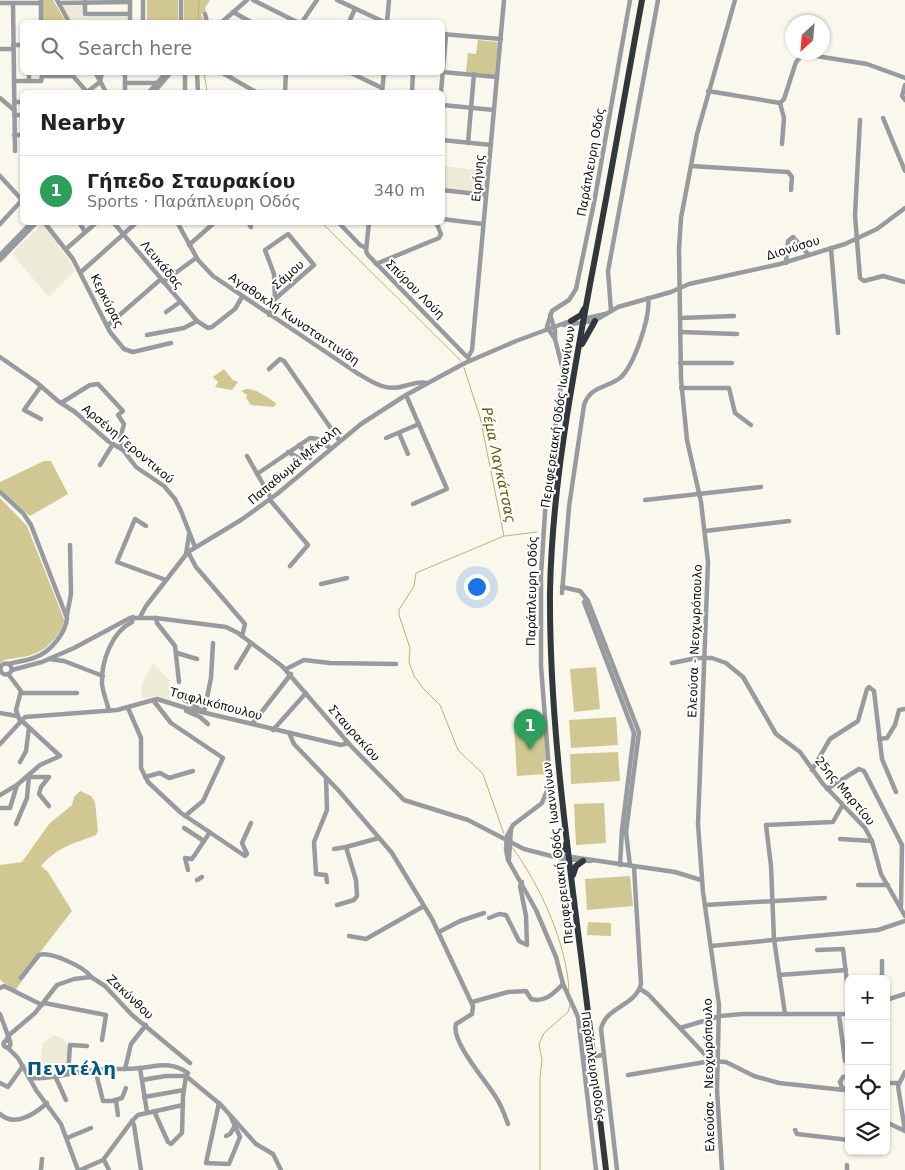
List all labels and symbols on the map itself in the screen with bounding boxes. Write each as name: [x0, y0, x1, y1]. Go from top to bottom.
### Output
north arrow: [785, 15, 830, 60]
street label: Παράπλευρη Οδός: [575, 106, 607, 218]
street label: Ειρήνης: [469, 153, 487, 203]
street label: Διονύσου: [765, 233, 821, 263]
street label: Λευκάδας: [138, 238, 186, 292]
street label: Σάμου: [269, 257, 307, 293]
street label: Σπύρου Λούη: [383, 257, 447, 321]
street label: Αγαθοκλή Κωνσταντινίδη: [226, 270, 362, 368]
street label: Κερκύρας: [87, 272, 127, 330]
street label: Περιφερειακή Οδός Ιωαννίνων: [538, 325, 578, 509]
street label: Αρσένη Γεροντικού: [79, 402, 177, 487]
water label: Ρέμα Λαγκάτσας: [479, 406, 519, 524]
street label: Παπαθωμά Μέκαλη: [245, 423, 343, 507]
street label: Παράπλευρη Οδός: [524, 536, 540, 646]
street label: Ελεούσα - Νεοχωρόπουλο: [685, 564, 705, 718]
your location: [464, 574, 490, 600]
street label: Τσιφλικόπουλου: [167, 685, 264, 723]
street label: Σταυρακίου: [325, 702, 383, 764]
pin: 1: [514, 709, 546, 750]
street label: 25ης Μαρτίου: [812, 754, 878, 828]
street label: Περιφερειακή Οδός Ιωαννίνων: [540, 761, 576, 945]
street label: Ζακύνθου: [104, 972, 156, 1022]
street label: Ελεούσα - Νεοχωρόπουλο: [701, 998, 717, 1152]
street label: Παράπλευρη Οδός: [578, 1010, 608, 1122]
district label: Πεντέλη: [27, 1058, 117, 1079]

